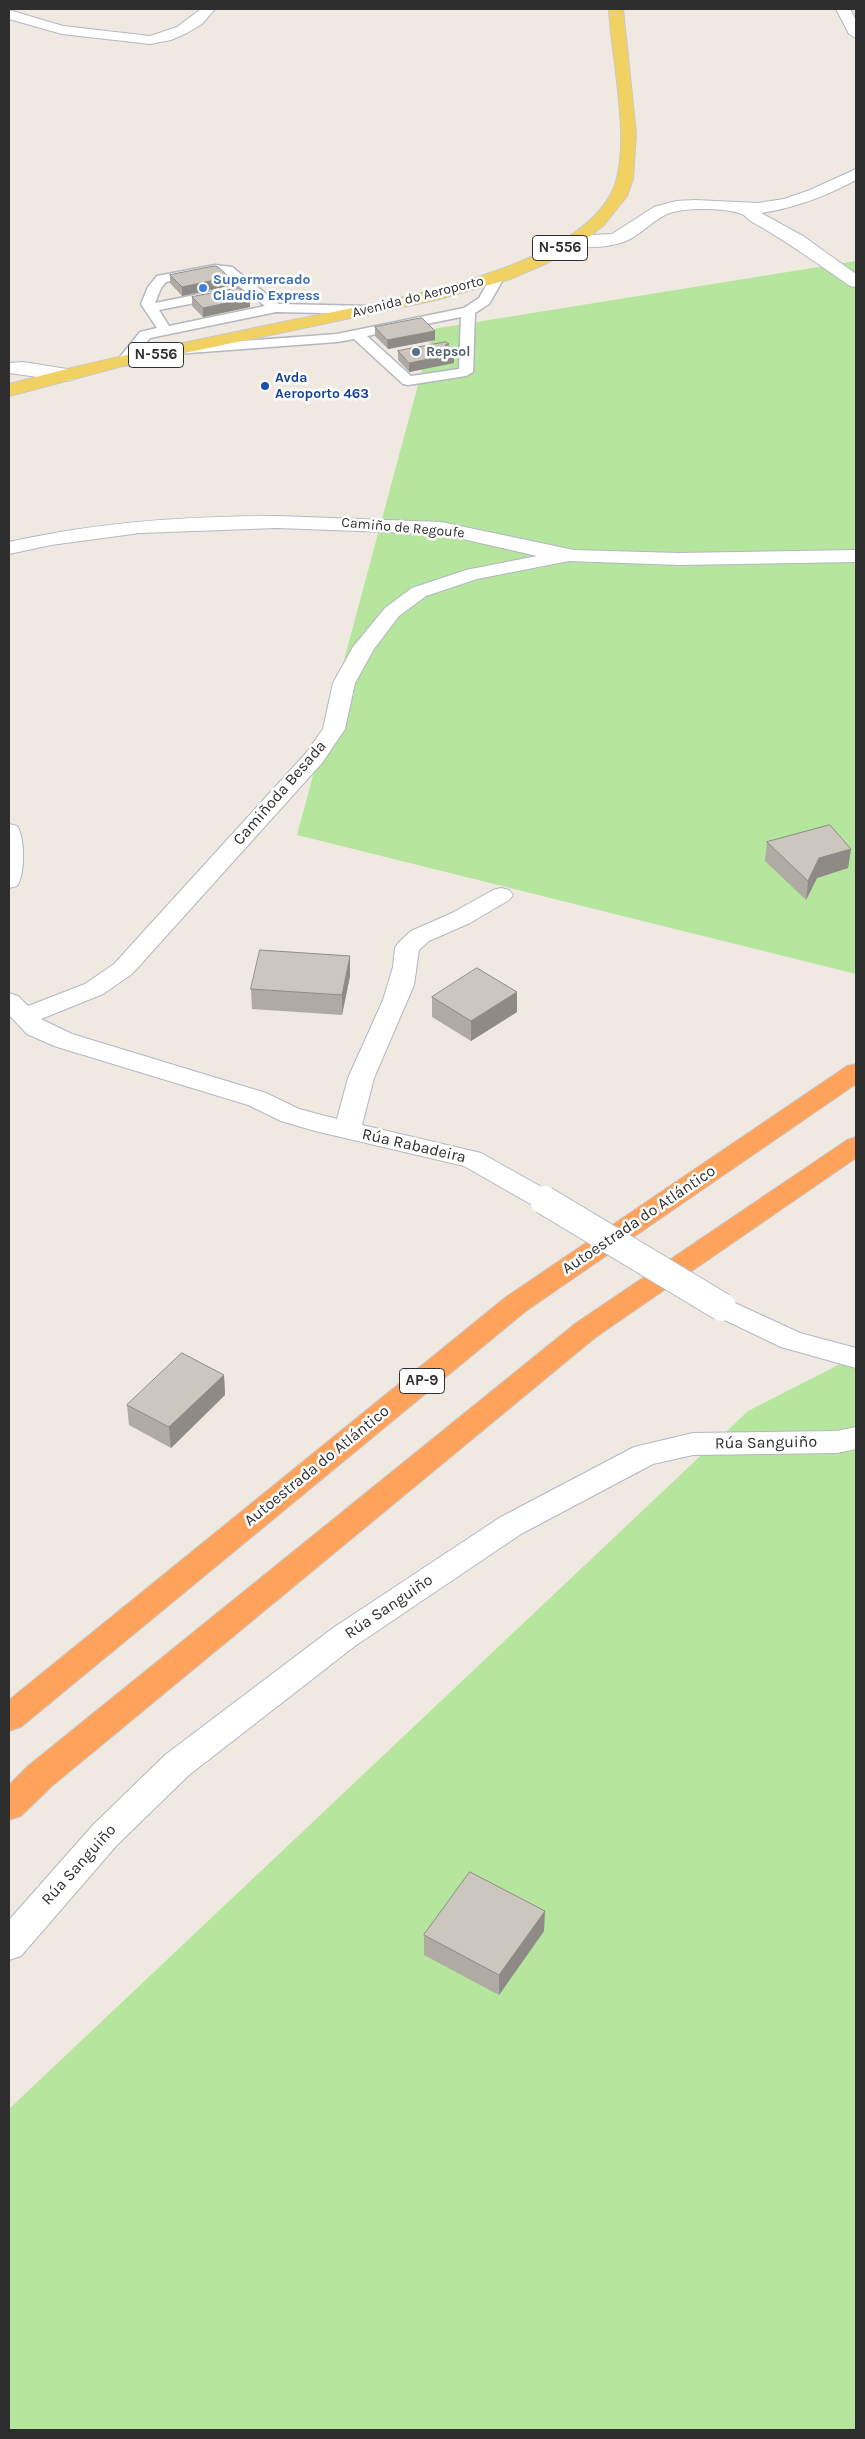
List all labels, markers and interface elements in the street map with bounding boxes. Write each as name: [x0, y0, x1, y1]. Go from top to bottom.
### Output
road number: N-556: [532, 236, 588, 260]
place label: Supermercado Claudio Express: [213, 272, 320, 304]
street label: Avenida do Aeroporto: [351, 273, 485, 321]
marker: Supermercado Claudio Express: [197, 282, 209, 294]
road number: N-556: [128, 342, 184, 368]
place label: Repsol: [426, 344, 471, 360]
marker: Repsol: [410, 346, 422, 358]
place label: Avda Aeroporto 463: [275, 370, 369, 402]
marker: Avda Aeroporto 463: [259, 380, 271, 392]
street label: Camiño de Regoufe: [341, 514, 465, 542]
street label: Camiñoda Besada: [229, 737, 331, 849]
street label: Rúa Rabadeira: [360, 1125, 468, 1167]
street label: Autoestrada do Atlántico: [559, 1161, 719, 1279]
road number: AP-9: [400, 1368, 444, 1394]
street label: Autoestrada do Atlántico: [241, 1402, 393, 1530]
street label: Rúa Sanguiño: [715, 1433, 817, 1453]
street label: Rúa Sanguiño: [341, 1570, 437, 1644]
street label: Rúa Sanguiño: [38, 1821, 120, 1909]

